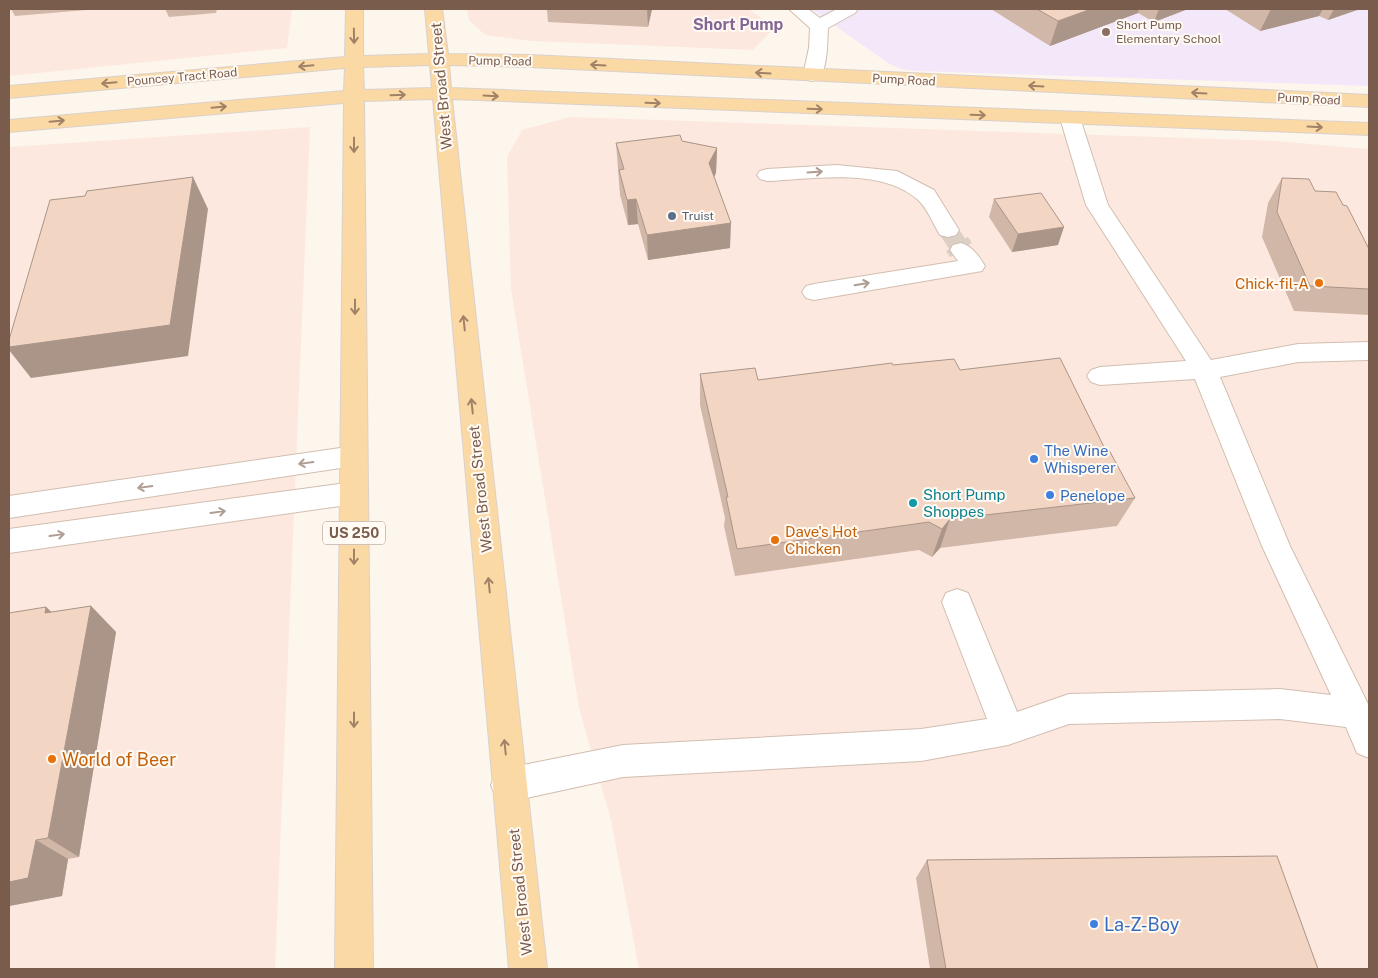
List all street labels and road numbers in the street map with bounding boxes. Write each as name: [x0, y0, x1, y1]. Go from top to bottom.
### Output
street label: West Broad Street: [427, 21, 455, 150]
street label: Pump Road: [468, 53, 532, 69]
street label: Pouncey Tract Road: [126, 65, 238, 89]
street label: Pump Road: [872, 71, 936, 89]
street label: Pump Road: [1277, 90, 1341, 108]
street label: West Broad Street: [465, 424, 495, 553]
road number: US 250: [323, 522, 385, 544]
street label: West Broad Street: [505, 827, 535, 956]

